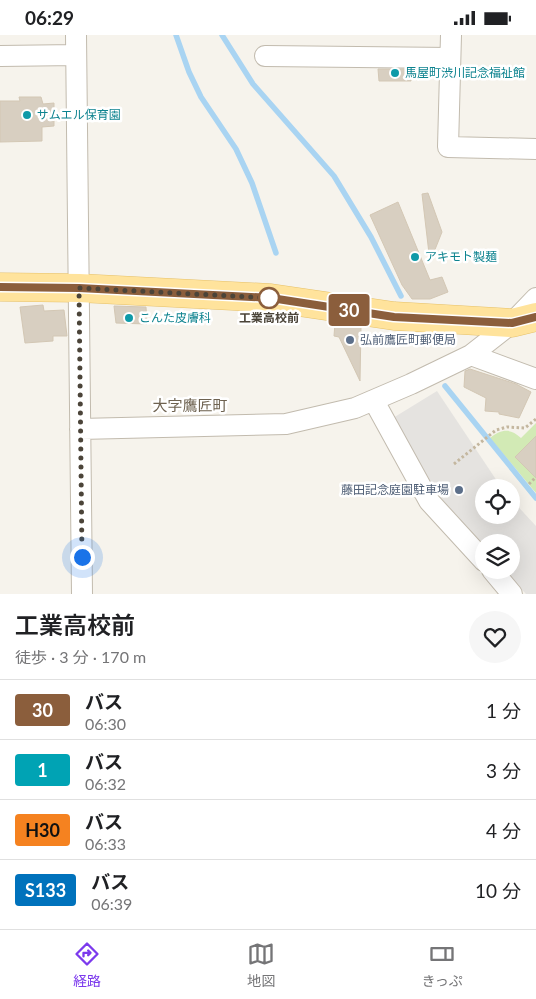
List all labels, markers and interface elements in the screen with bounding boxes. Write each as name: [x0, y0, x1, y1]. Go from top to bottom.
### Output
text: 06:29: [25, 6, 74, 29]
place label: 馬屋町渋川記念福祉館: [405, 65, 525, 80]
marker: 馬屋町渋川記念福祉館: [389, 67, 401, 79]
place label: サムエル保育園: [37, 107, 121, 122]
marker: サムエル保育園: [21, 109, 33, 121]
place label: アキモト製麺: [425, 249, 497, 264]
marker: アキモト製麺: [409, 251, 421, 263]
marker: 工業高校前: [258, 287, 280, 309]
line badge: 30: [326, 294, 372, 326]
text: 30: [339, 299, 359, 321]
place label: こんた皮膚科: [139, 310, 211, 325]
place label: 工業高校前: [239, 310, 299, 325]
marker: こんた皮膚科: [123, 312, 135, 324]
place label: 弘前鷹匠町郵便局: [360, 332, 456, 347]
marker: 弘前鷹匠町郵便局: [344, 334, 356, 346]
district label: 大字鷹匠町: [152, 396, 228, 414]
map controls: [475, 479, 520, 579]
button: locate: [475, 479, 520, 524]
place label: 藤田記念庭園駐車場: [341, 482, 449, 497]
marker: 藤田記念庭園駐車場: [453, 484, 465, 496]
button: layers: [475, 534, 520, 579]
your location: [70, 545, 95, 570]
text: 工業高校前: [15, 610, 135, 639]
button: heart: [469, 611, 521, 663]
text: 徒歩 · 3 分 · 170 m: [15, 647, 146, 666]
text: バス: [85, 690, 123, 713]
text: 30: [32, 699, 53, 721]
text: 1 分: [486, 699, 521, 722]
text: 06:30: [85, 714, 126, 733]
text: バス: [85, 750, 123, 773]
text: 1: [37, 759, 48, 781]
text: 3 分: [486, 759, 521, 782]
text: 06:32: [85, 774, 126, 793]
text: バス: [85, 810, 123, 833]
text: H30: [25, 819, 60, 841]
text: 4 分: [486, 819, 521, 842]
text: 06:33: [85, 834, 126, 853]
text: バス: [91, 870, 129, 893]
text: S133: [25, 879, 66, 901]
text: 10 分: [475, 879, 521, 902]
text: 06:39: [91, 894, 132, 913]
tab: 経路: [73, 940, 101, 990]
tab: 地図: [247, 940, 275, 990]
tab: きっぷ: [421, 940, 463, 990]

